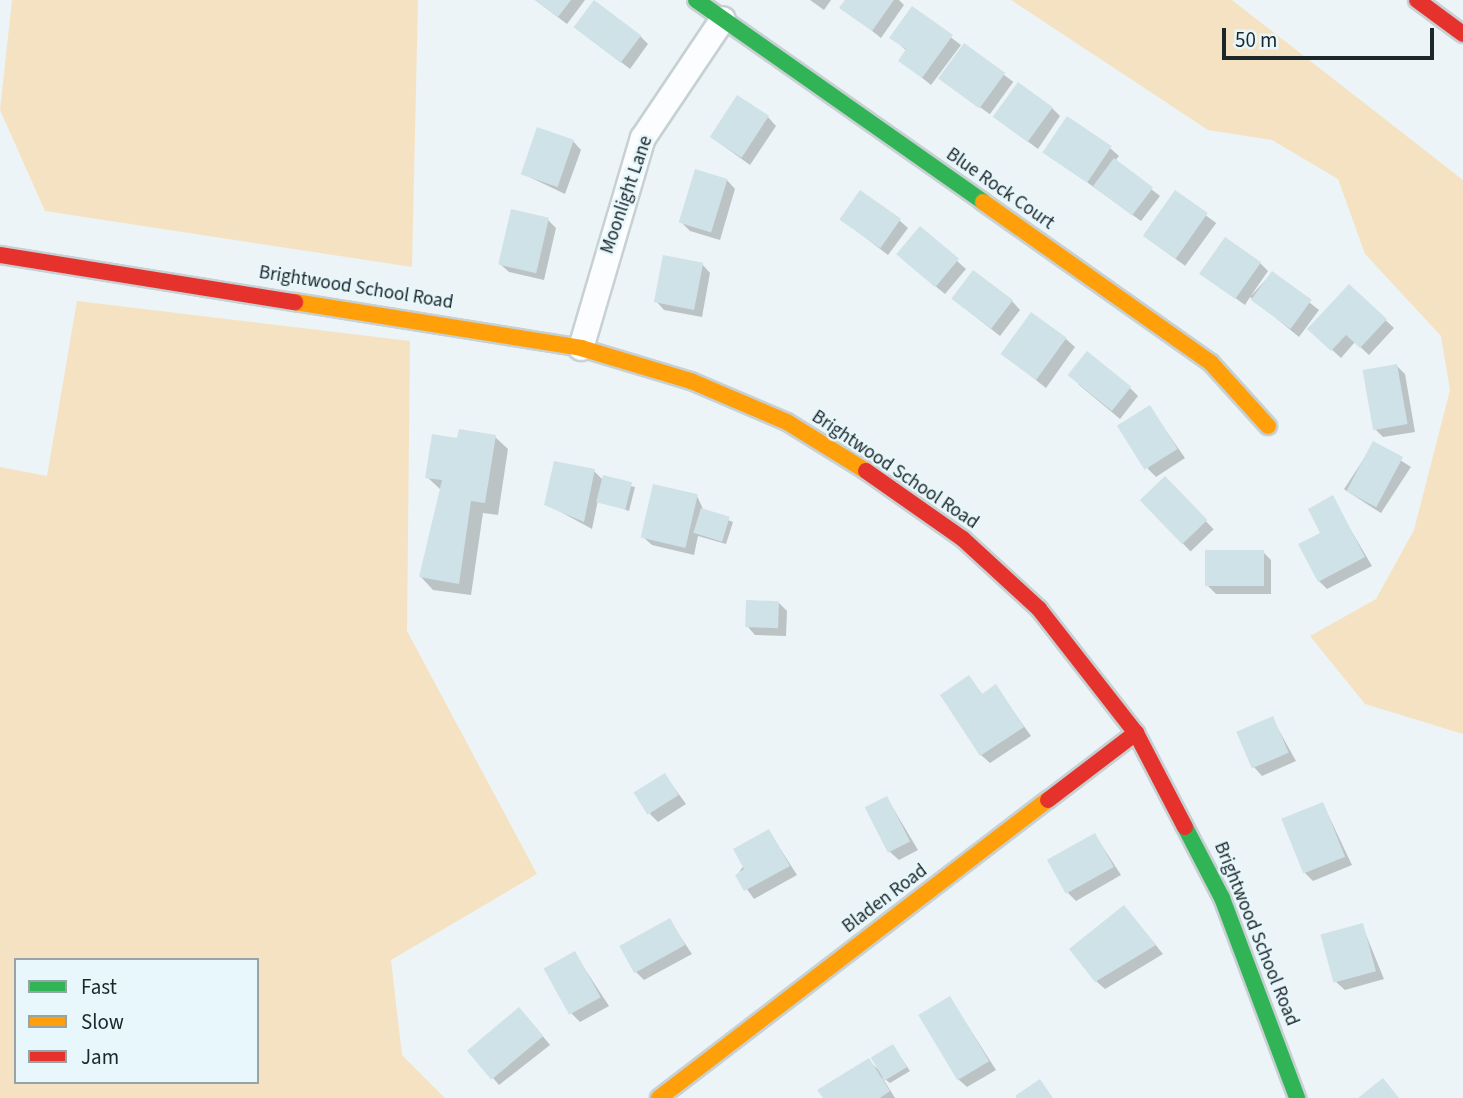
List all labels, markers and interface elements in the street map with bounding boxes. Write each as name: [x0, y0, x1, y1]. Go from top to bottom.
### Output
scale bar: [1225, 14, 1437, 58]
text: 50 m: [1235, 25, 1277, 55]
street label: Moonlight Lane: [596, 133, 658, 257]
street label: Blue Rock Court: [942, 143, 1058, 235]
street label: Brightwood School Road: [257, 261, 455, 315]
street label: Brightwood School Road: [807, 406, 983, 534]
street label: Brightwood School Road: [1209, 839, 1303, 1029]
street label: Bladen Road: [838, 860, 932, 938]
legend: [14, 958, 259, 1084]
text: Fast: [81, 972, 117, 1002]
text: Slow: [81, 1007, 124, 1037]
text: Jam: [81, 1042, 119, 1072]

